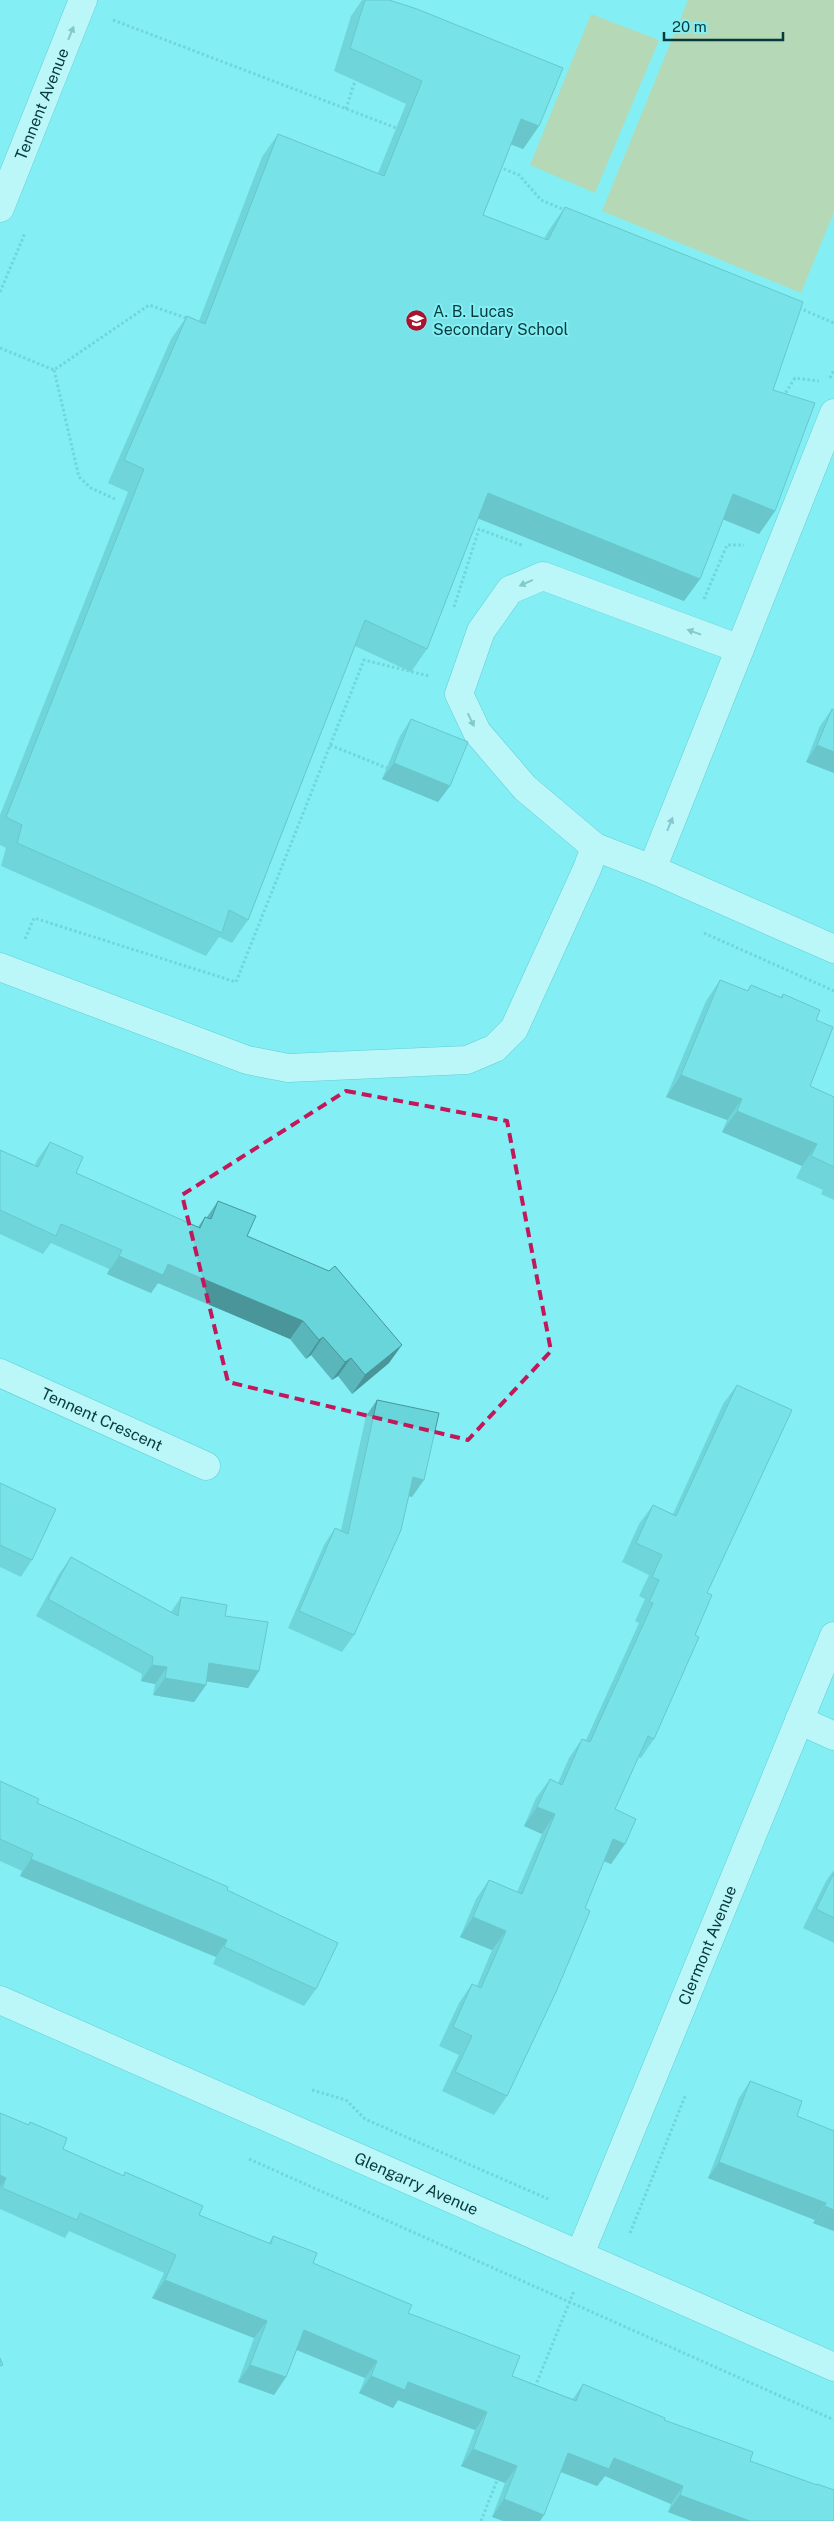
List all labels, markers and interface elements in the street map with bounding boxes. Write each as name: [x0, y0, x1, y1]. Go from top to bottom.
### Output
scale bar: [664, 10, 783, 42]
text: 20 m: [672, 18, 707, 35]
one-way arrow: [67, 26, 75, 40]
street label: Tennent Avenue: [11, 45, 73, 163]
place label: A. B. Lucas Secondary School: [433, 302, 569, 339]
school or university icon: A. B. Lucas Secondary School: [405, 308, 429, 332]
one-way arrow: [519, 580, 533, 588]
one-way arrow: [686, 628, 701, 636]
one-way arrow: [468, 713, 476, 727]
one-way arrow: [666, 817, 674, 831]
street label: Tennent Crescent: [38, 1384, 166, 1455]
street label: Clermont Avenue: [674, 1883, 741, 2008]
street label: Glengarry Avenue: [351, 2148, 481, 2219]

